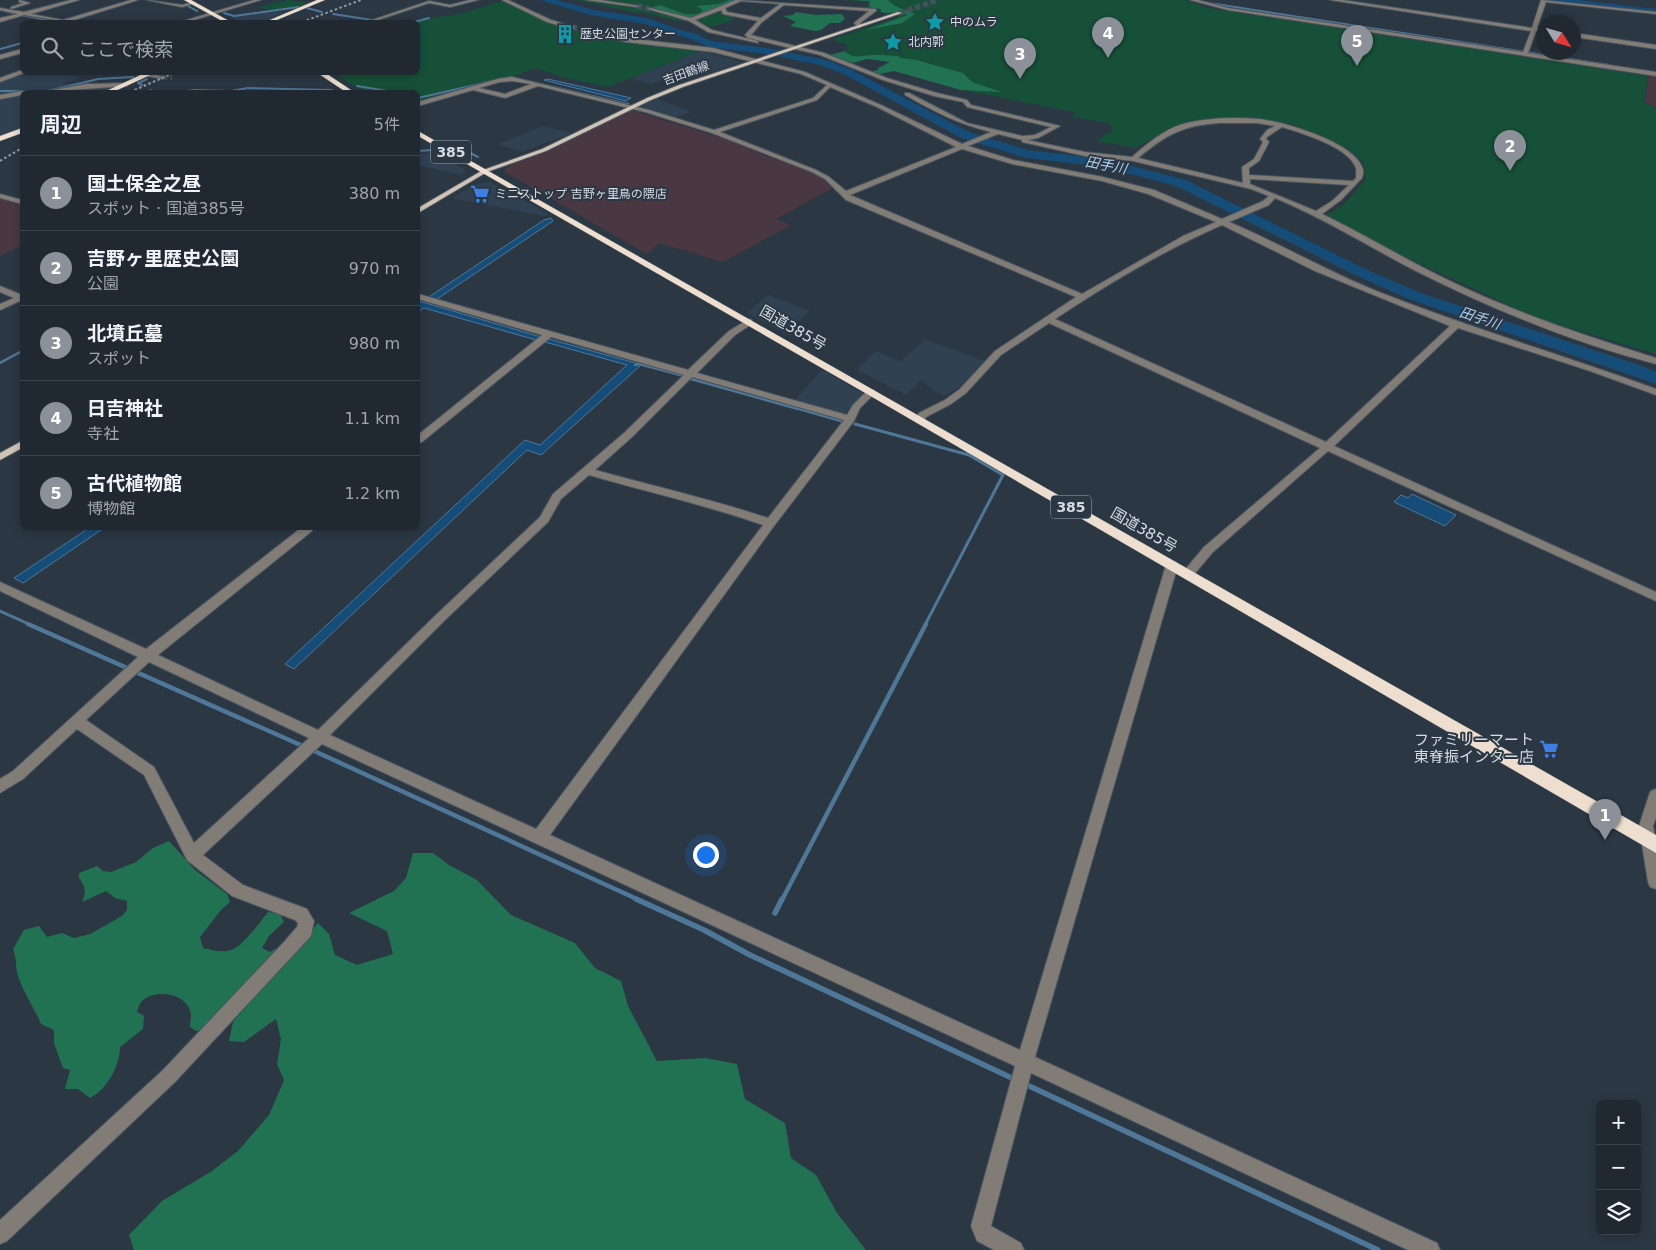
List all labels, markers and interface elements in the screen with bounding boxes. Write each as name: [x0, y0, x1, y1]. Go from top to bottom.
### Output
place icon: 中のムラ: [924, 11, 946, 33]
place label: 中のムラ: [950, 15, 997, 29]
north arrow: [1536, 15, 1581, 60]
pin: 4: [1092, 17, 1124, 58]
search box: [20, 20, 420, 75]
building icon: 歴史公園センター: [554, 23, 576, 45]
pin: 5: [1341, 25, 1373, 66]
place label: 歴史公園センター: [580, 27, 676, 41]
place icon: 北内郭: [882, 31, 904, 53]
icon: search: [38, 34, 66, 62]
place label: 北内郭: [908, 35, 944, 49]
text: ここで検索: [78, 38, 173, 60]
pin: 3: [1004, 38, 1036, 79]
street label: 吉田鶴線: [661, 58, 711, 88]
text: 周辺: [40, 113, 82, 137]
text: 5件: [374, 115, 400, 134]
pin: 2: [1494, 130, 1526, 171]
road number: 385: [431, 140, 471, 163]
water label: 田手川: [1084, 153, 1130, 177]
text: 国土保全之昼: [87, 172, 201, 194]
supermarket icon: ミニストップ 吉野ヶ里鳥の隈店: [469, 183, 491, 205]
text: 1: [50, 184, 62, 203]
text: 380 m: [349, 184, 400, 203]
place label: ミニストップ 吉野ヶ里鳥の隈店: [495, 187, 667, 201]
text: スポット · 国道385号: [87, 199, 245, 218]
text: 吉野ヶ里歴史公園: [87, 247, 239, 269]
text: 2: [50, 259, 62, 278]
text: 970 m: [349, 259, 400, 278]
text: 公園: [87, 274, 119, 293]
street label: 国道385号: [757, 302, 829, 354]
water label: 田手川: [1458, 304, 1504, 333]
text: 北墳丘墓: [87, 322, 163, 344]
text: 3: [50, 334, 62, 353]
text: 980 m: [349, 334, 400, 353]
text: スポット: [87, 349, 151, 368]
text: 日吉神社: [87, 397, 163, 419]
text: 4: [50, 409, 62, 428]
text: 1.1 km: [345, 409, 400, 428]
text: 寺社: [87, 424, 119, 443]
text: 古代植物館: [87, 472, 182, 494]
text: 5: [50, 484, 62, 503]
text: 1.2 km: [345, 484, 400, 503]
road number: 385: [1051, 496, 1091, 518]
text: 博物館: [87, 499, 135, 518]
street label: 国道385号: [1108, 504, 1180, 556]
place label: ファミリーマート 東脊振インター店: [1414, 731, 1534, 766]
supermarket icon: ファミリーマート 東脊振インター店: [1538, 738, 1560, 760]
pin: 1: [1589, 799, 1621, 840]
your location: [693, 842, 719, 868]
map controls: [1596, 1100, 1641, 1235]
button: +: [1596, 1100, 1641, 1145]
button: −: [1596, 1145, 1641, 1190]
button: layers: [1596, 1190, 1641, 1235]

